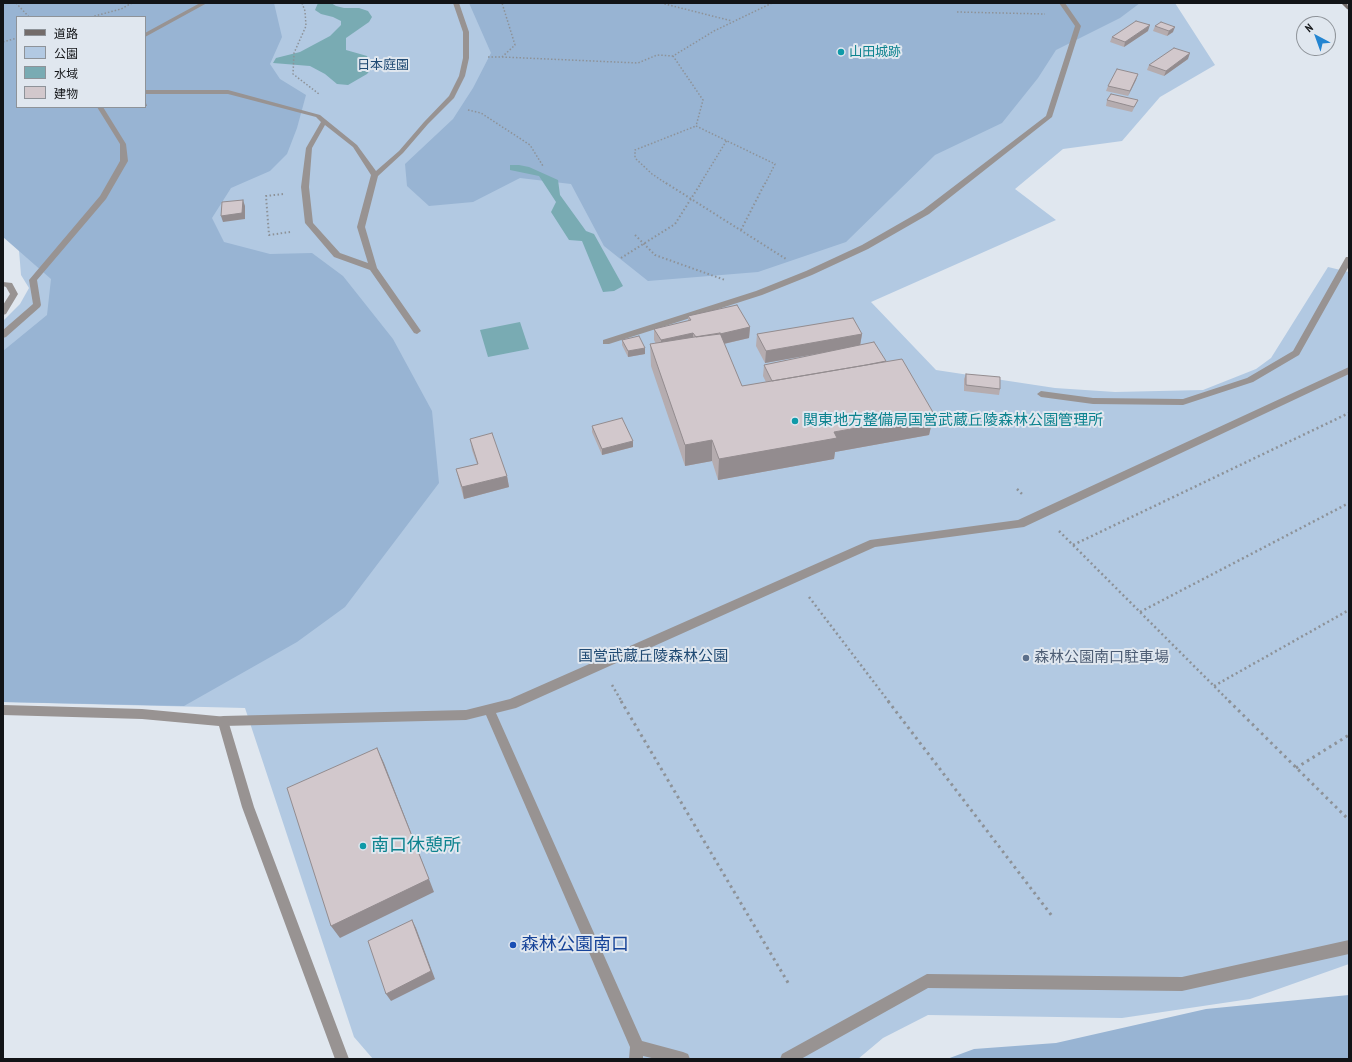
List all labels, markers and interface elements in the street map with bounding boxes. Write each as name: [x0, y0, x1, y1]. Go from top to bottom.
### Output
legend: [16, 16, 146, 108]
north arrow: [1296, 16, 1336, 56]
text: N: [1302, 20, 1316, 35]
text: 道路: [54, 26, 78, 41]
place label: 山田城跡: [849, 44, 901, 60]
text: 公園: [54, 46, 78, 61]
marker: 山田城跡: [836, 47, 846, 57]
park label: 日本庭園: [357, 57, 409, 73]
text: 水域: [54, 66, 78, 81]
text: 建物: [54, 86, 78, 101]
place label: 関東地方整備局国営武蔵丘陵森林公園管理所: [803, 412, 1103, 430]
marker: 関東地方整備局国営武蔵丘陵森林公園管理所: [790, 416, 800, 426]
park label: 国営武蔵丘陵森林公園: [578, 648, 728, 666]
place label: 森林公園南口駐車場: [1034, 649, 1169, 667]
marker: 森林公園南口駐車場: [1021, 653, 1031, 663]
place label: 南口休憩所: [371, 835, 461, 857]
marker: 南口休憩所: [358, 841, 368, 851]
place label: 森林公園南口: [521, 934, 629, 956]
marker: 森林公園南口: [508, 940, 518, 950]

